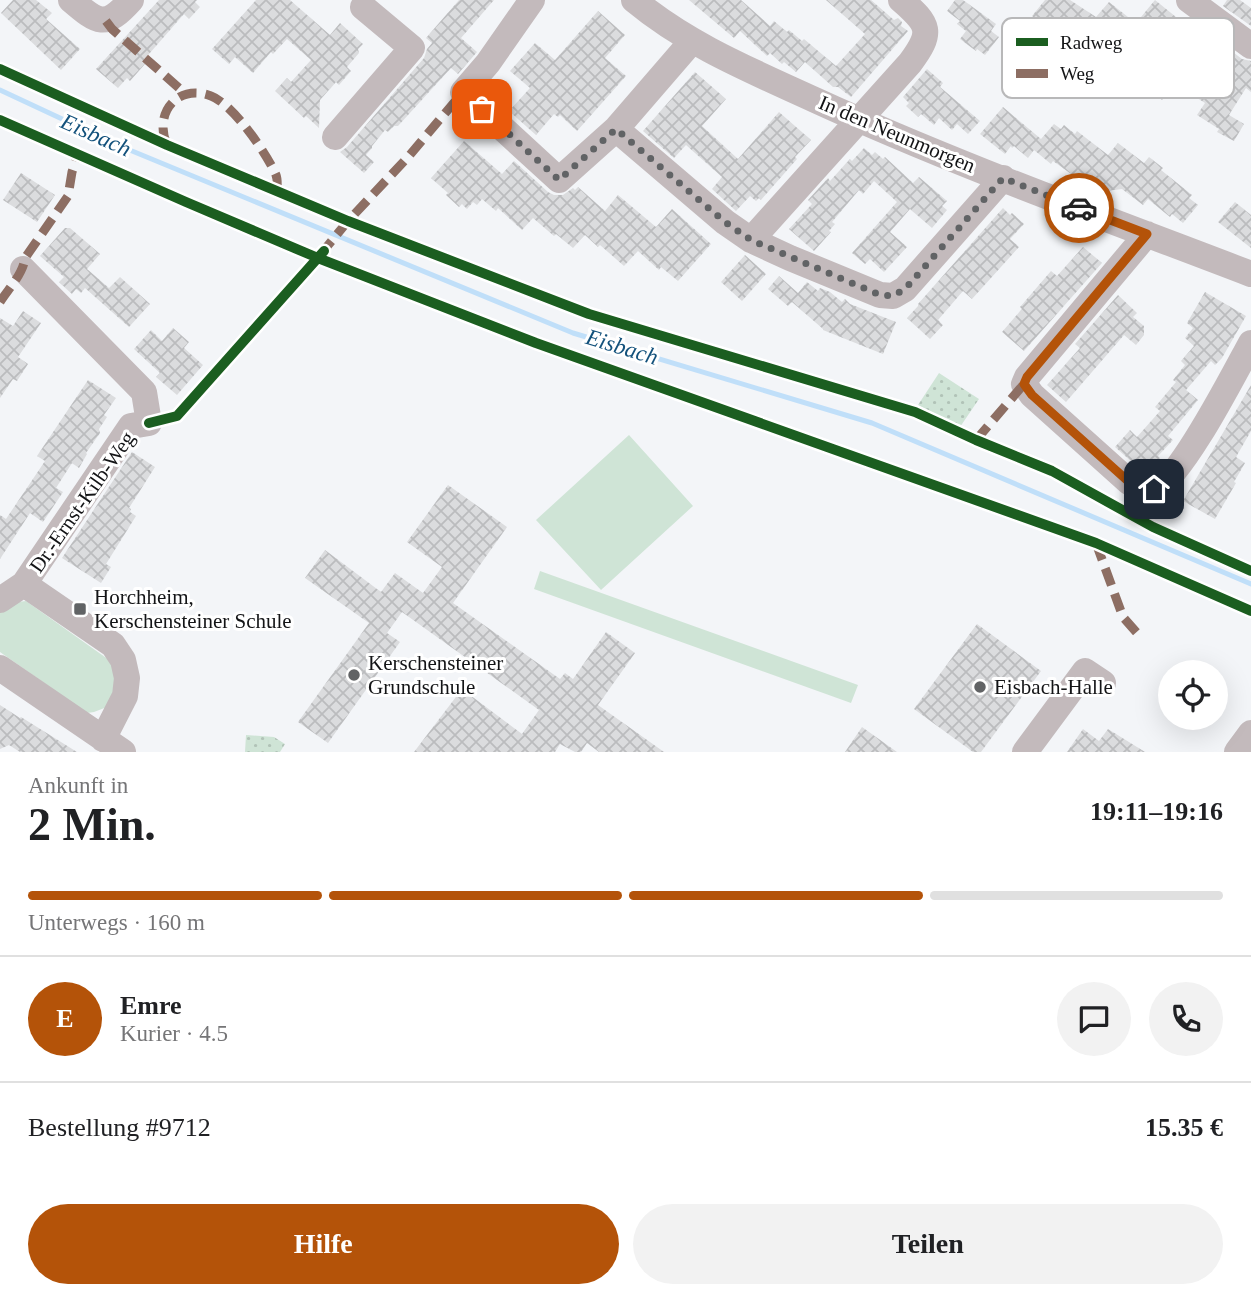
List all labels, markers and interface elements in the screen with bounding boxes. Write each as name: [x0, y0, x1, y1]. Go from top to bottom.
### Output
legend: [1002, 18, 1234, 98]
text: Radweg: [1060, 32, 1123, 53]
text: Weg: [1060, 63, 1095, 84]
pin: [452, 79, 512, 139]
icon: bag: [463, 90, 501, 128]
street label: In den Neunmorgen: [815, 90, 979, 178]
water label: Eisbach: [56, 108, 135, 161]
courier: [1044, 173, 1114, 243]
icon: car: [1060, 189, 1098, 227]
water label: Eisbach: [582, 324, 661, 370]
street label: Dr.-Ernst-Kilb-Weg: [24, 426, 140, 577]
pin: [1124, 459, 1184, 519]
icon: home: [1135, 470, 1173, 508]
place label: Horchheim, Kerschensteiner Schule: [94, 585, 292, 633]
marker: Horchheim, Kerschensteiner Schule: [72, 601, 88, 617]
place label: Kerschensteiner Grundschule: [368, 651, 503, 699]
map controls: [1158, 660, 1228, 730]
button: locate: [1158, 660, 1228, 730]
marker: Kerschensteiner Grundschule: [346, 667, 362, 683]
place label: Eisbach-Halle: [994, 675, 1113, 699]
marker: Eisbach-Halle: [972, 679, 988, 695]
text: Ankunft in: [28, 773, 128, 798]
text: 19:11–19:16: [1090, 797, 1223, 826]
text: 2 Min.: [28, 799, 156, 850]
text: Unterwegs · 160 m: [28, 910, 205, 935]
button: chat: [1057, 982, 1131, 1056]
button: phone: [1149, 982, 1223, 1056]
text: Emre: [120, 991, 182, 1020]
text: E: [56, 1004, 74, 1033]
text: Kurier · 4.5: [120, 1021, 228, 1046]
text: Bestellung #9712: [28, 1113, 211, 1142]
text: 15.35 €: [1145, 1113, 1223, 1142]
button: Hilfe: [28, 1204, 619, 1284]
button: Teilen: [633, 1204, 1223, 1284]

